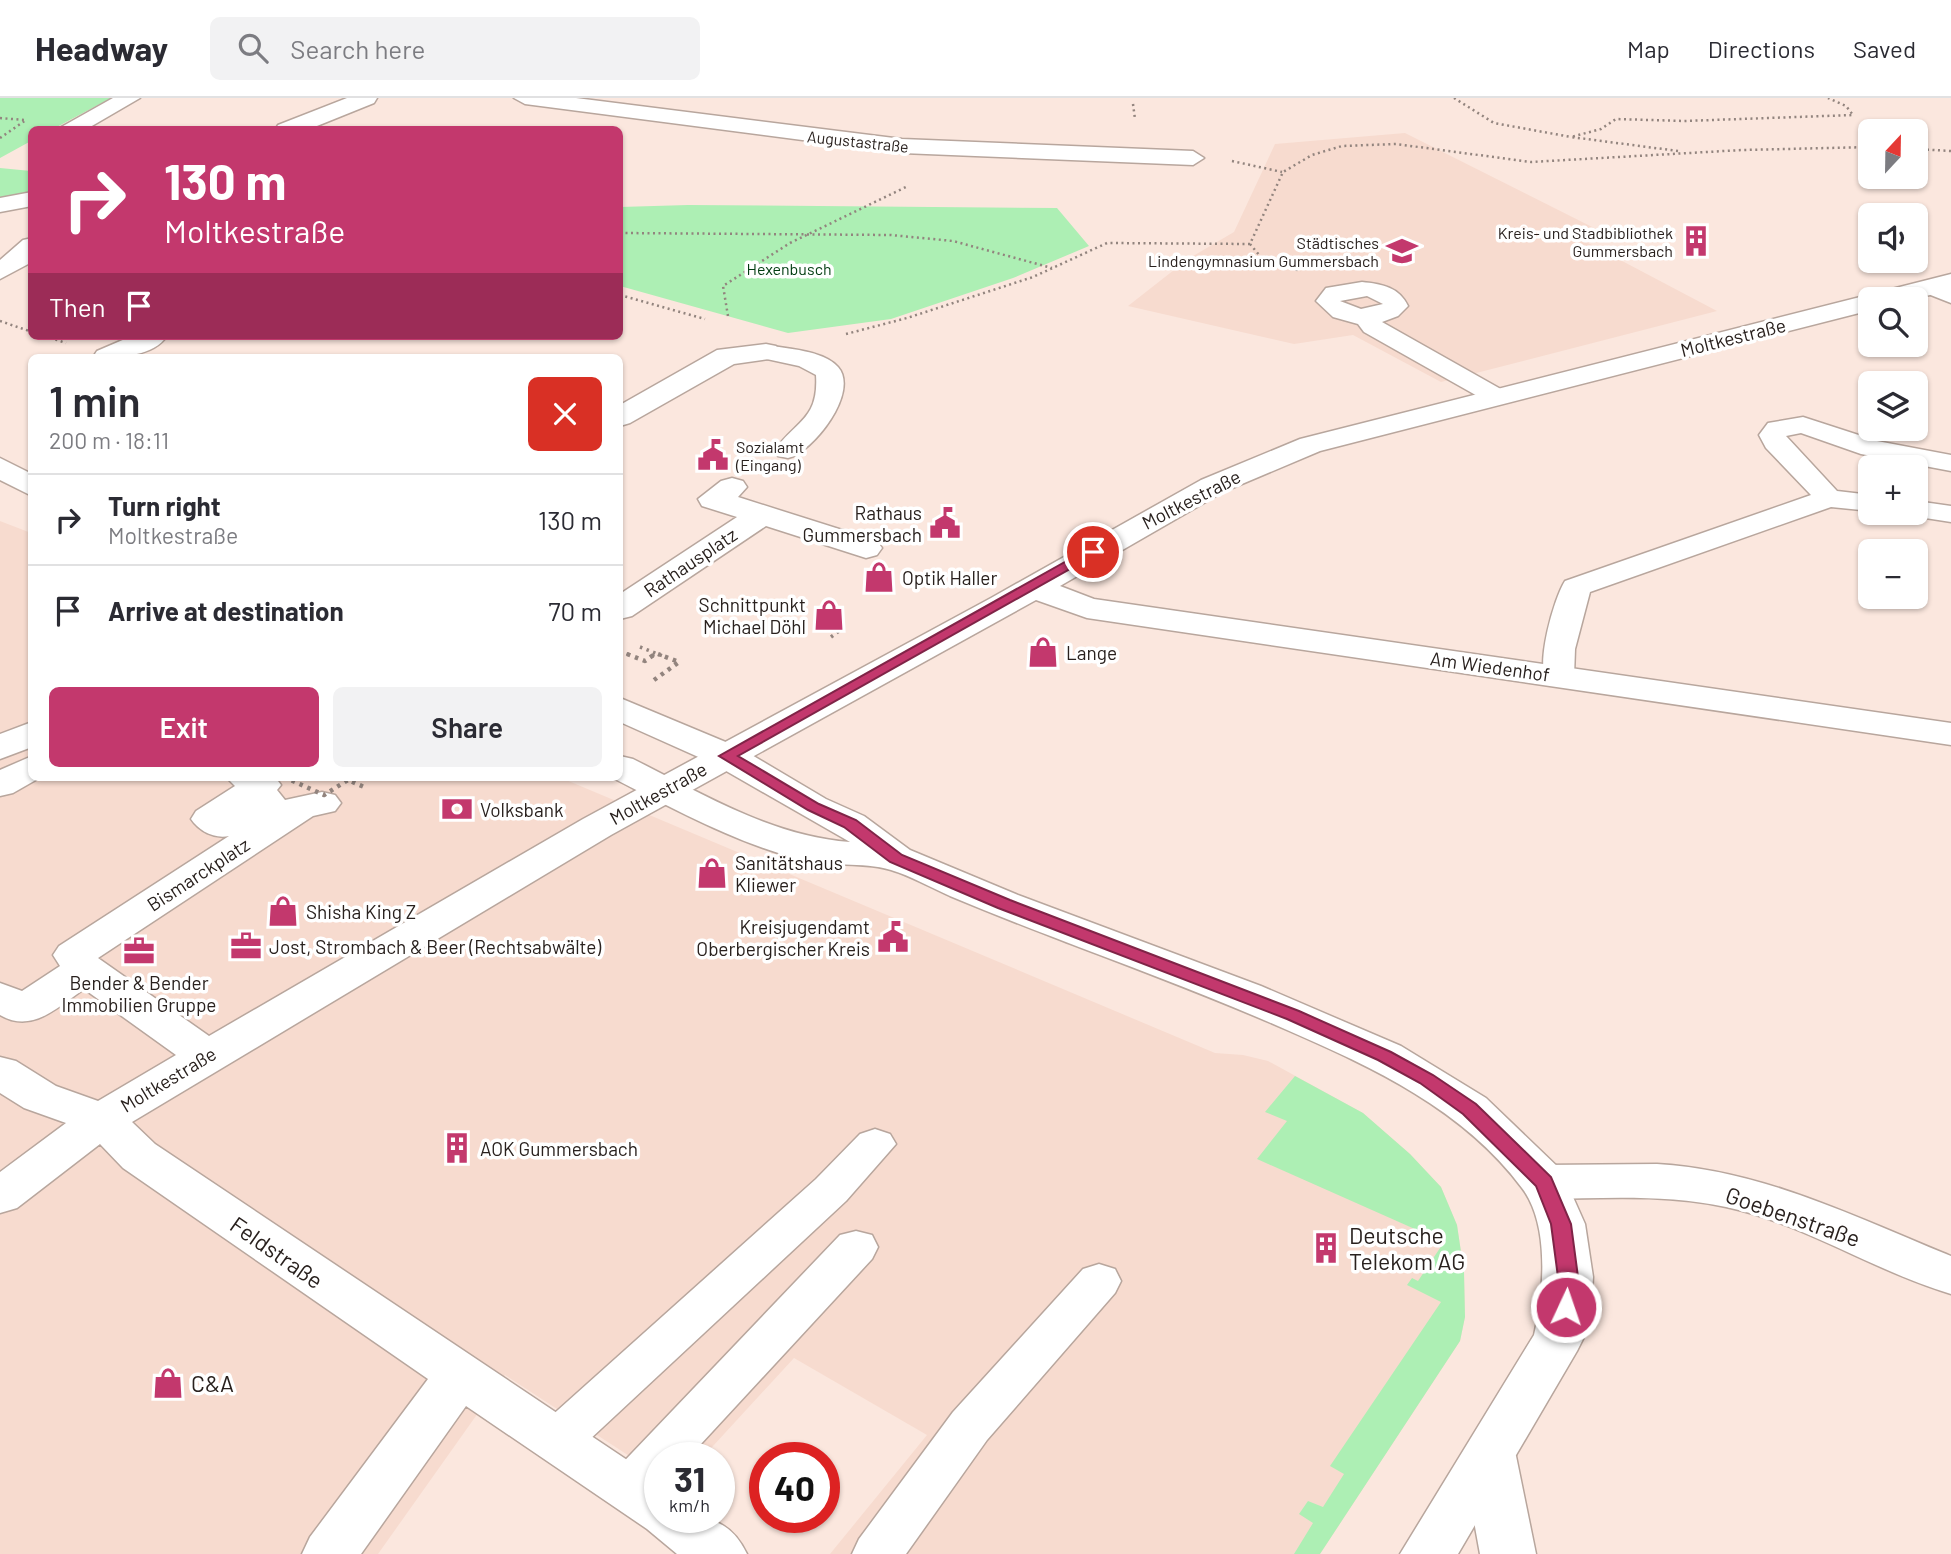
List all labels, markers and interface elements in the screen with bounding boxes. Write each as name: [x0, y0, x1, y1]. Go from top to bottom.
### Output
search box: [210, 17, 700, 80]
text: Headway: [35, 28, 168, 68]
icon: search: [234, 29, 272, 67]
text: Search here: [290, 33, 425, 64]
text: Map: [1627, 34, 1670, 63]
text: Directions: [1708, 34, 1815, 63]
text: Saved: [1853, 34, 1916, 63]
north arrow: [1858, 119, 1928, 189]
map controls: [1858, 119, 1928, 609]
street label: Augustastraße: [806, 126, 910, 156]
text: 130 m: [164, 151, 286, 210]
icon: right: [49, 154, 140, 245]
button: sound: [1858, 203, 1928, 273]
text: Moltkestraße: [164, 211, 345, 249]
place label: Kreis- und Stadbibliothek Gummersbach: [1498, 223, 1673, 260]
building icon: Kreis- und Stadbibliothek Gummersbach: [1679, 224, 1713, 258]
place label: Städtisches Lindengymnasium Gummersbach: [1148, 233, 1379, 270]
school or university icon: Städtisches Lindengymnasium Gummersbach: [1385, 234, 1419, 268]
park label: Hexenbusch: [746, 259, 832, 278]
icon: arrive: [120, 287, 158, 325]
button: search: [1858, 287, 1928, 357]
text: Then: [49, 291, 106, 322]
street label: Moltkestraße: [1678, 313, 1788, 361]
button: layers: [1858, 371, 1928, 441]
text: 1 min: [49, 375, 141, 425]
button: close: [528, 377, 602, 451]
text: 200 m · 18:11: [49, 426, 169, 454]
place label: Sozialamt (Eingang): [735, 437, 804, 474]
public building icon: Sozialamt (Eingang): [696, 438, 730, 472]
button: +: [1858, 455, 1928, 525]
street label: Moltkestraße: [1138, 464, 1244, 534]
text: Turn right: [108, 490, 221, 521]
icon: right: [49, 501, 87, 539]
place label: Rathaus Gummersbach: [803, 501, 922, 546]
text: 130 m: [538, 504, 602, 535]
public building icon: Rathaus Gummersbach: [928, 506, 962, 540]
text: Moltkestraße: [108, 521, 238, 549]
street label: Rathausplatz: [639, 522, 741, 602]
pin: [1063, 522, 1123, 582]
icon: arrive: [1074, 533, 1112, 571]
button: −: [1858, 539, 1928, 609]
shop icon: Optik Haller: [862, 560, 896, 594]
place label: Optik Haller: [902, 566, 997, 589]
icon: arrive: [49, 592, 87, 630]
place label: Schnittpunkt Michael Döhl: [699, 593, 806, 638]
text: Arrive at destination: [108, 595, 344, 626]
text: 70 m: [548, 595, 602, 626]
shop icon: Schnittpunkt Michael Döhl: [812, 598, 846, 632]
shop icon: Lange: [1026, 635, 1060, 669]
place label: Lange: [1066, 641, 1117, 664]
street label: Am Wiedenhof: [1429, 646, 1551, 686]
button: Exit: [49, 687, 319, 767]
button: Share: [333, 687, 602, 767]
street label: Moltkestraße: [605, 757, 711, 829]
bank icon: Volksbank: [440, 792, 474, 826]
place label: Volksbank: [480, 798, 563, 821]
street label: Bismarckplatz: [143, 832, 253, 916]
place label: Sanitätshaus Kliewer: [735, 851, 843, 896]
shop icon: Sanitätshaus Kliewer: [695, 856, 729, 890]
shop icon: Shisha King Z: [266, 894, 300, 928]
place label: Shisha King Z: [306, 900, 416, 923]
place label: Kreisjugendamt Oberbergischer Kreis: [696, 915, 870, 960]
public building icon: Kreisjugendamt Oberbergischer Kreis: [876, 920, 910, 954]
office icon: Jost, Strombach & Beer (Rechtsabwälte): [229, 929, 263, 963]
office icon: Bender & Bender Immobilien Gruppe: [122, 934, 156, 968]
place label: Jost, Strombach & Beer (Rechtsabwälte): [269, 935, 602, 958]
place label: Bender & Bender Immobilien Gruppe: [62, 971, 216, 1016]
street label: Moltkestraße: [116, 1041, 220, 1117]
building icon: AOK Gummersbach: [440, 1131, 474, 1165]
place label: AOK Gummersbach: [480, 1137, 638, 1160]
street label: Goebenstraße: [1722, 1180, 1864, 1252]
street label: Feldstraße: [225, 1210, 329, 1294]
place label: Deutsche Telekom AG: [1349, 1221, 1465, 1275]
building icon: Deutsche Telekom AG: [1309, 1231, 1343, 1265]
position arrow: [1529, 1270, 1603, 1344]
shop icon: C&A: [151, 1366, 185, 1400]
place label: C&A: [191, 1369, 234, 1397]
speed limit sign: 40: [749, 1442, 840, 1533]
text: 31: [674, 1457, 705, 1499]
text: km/h: [669, 1494, 710, 1516]

